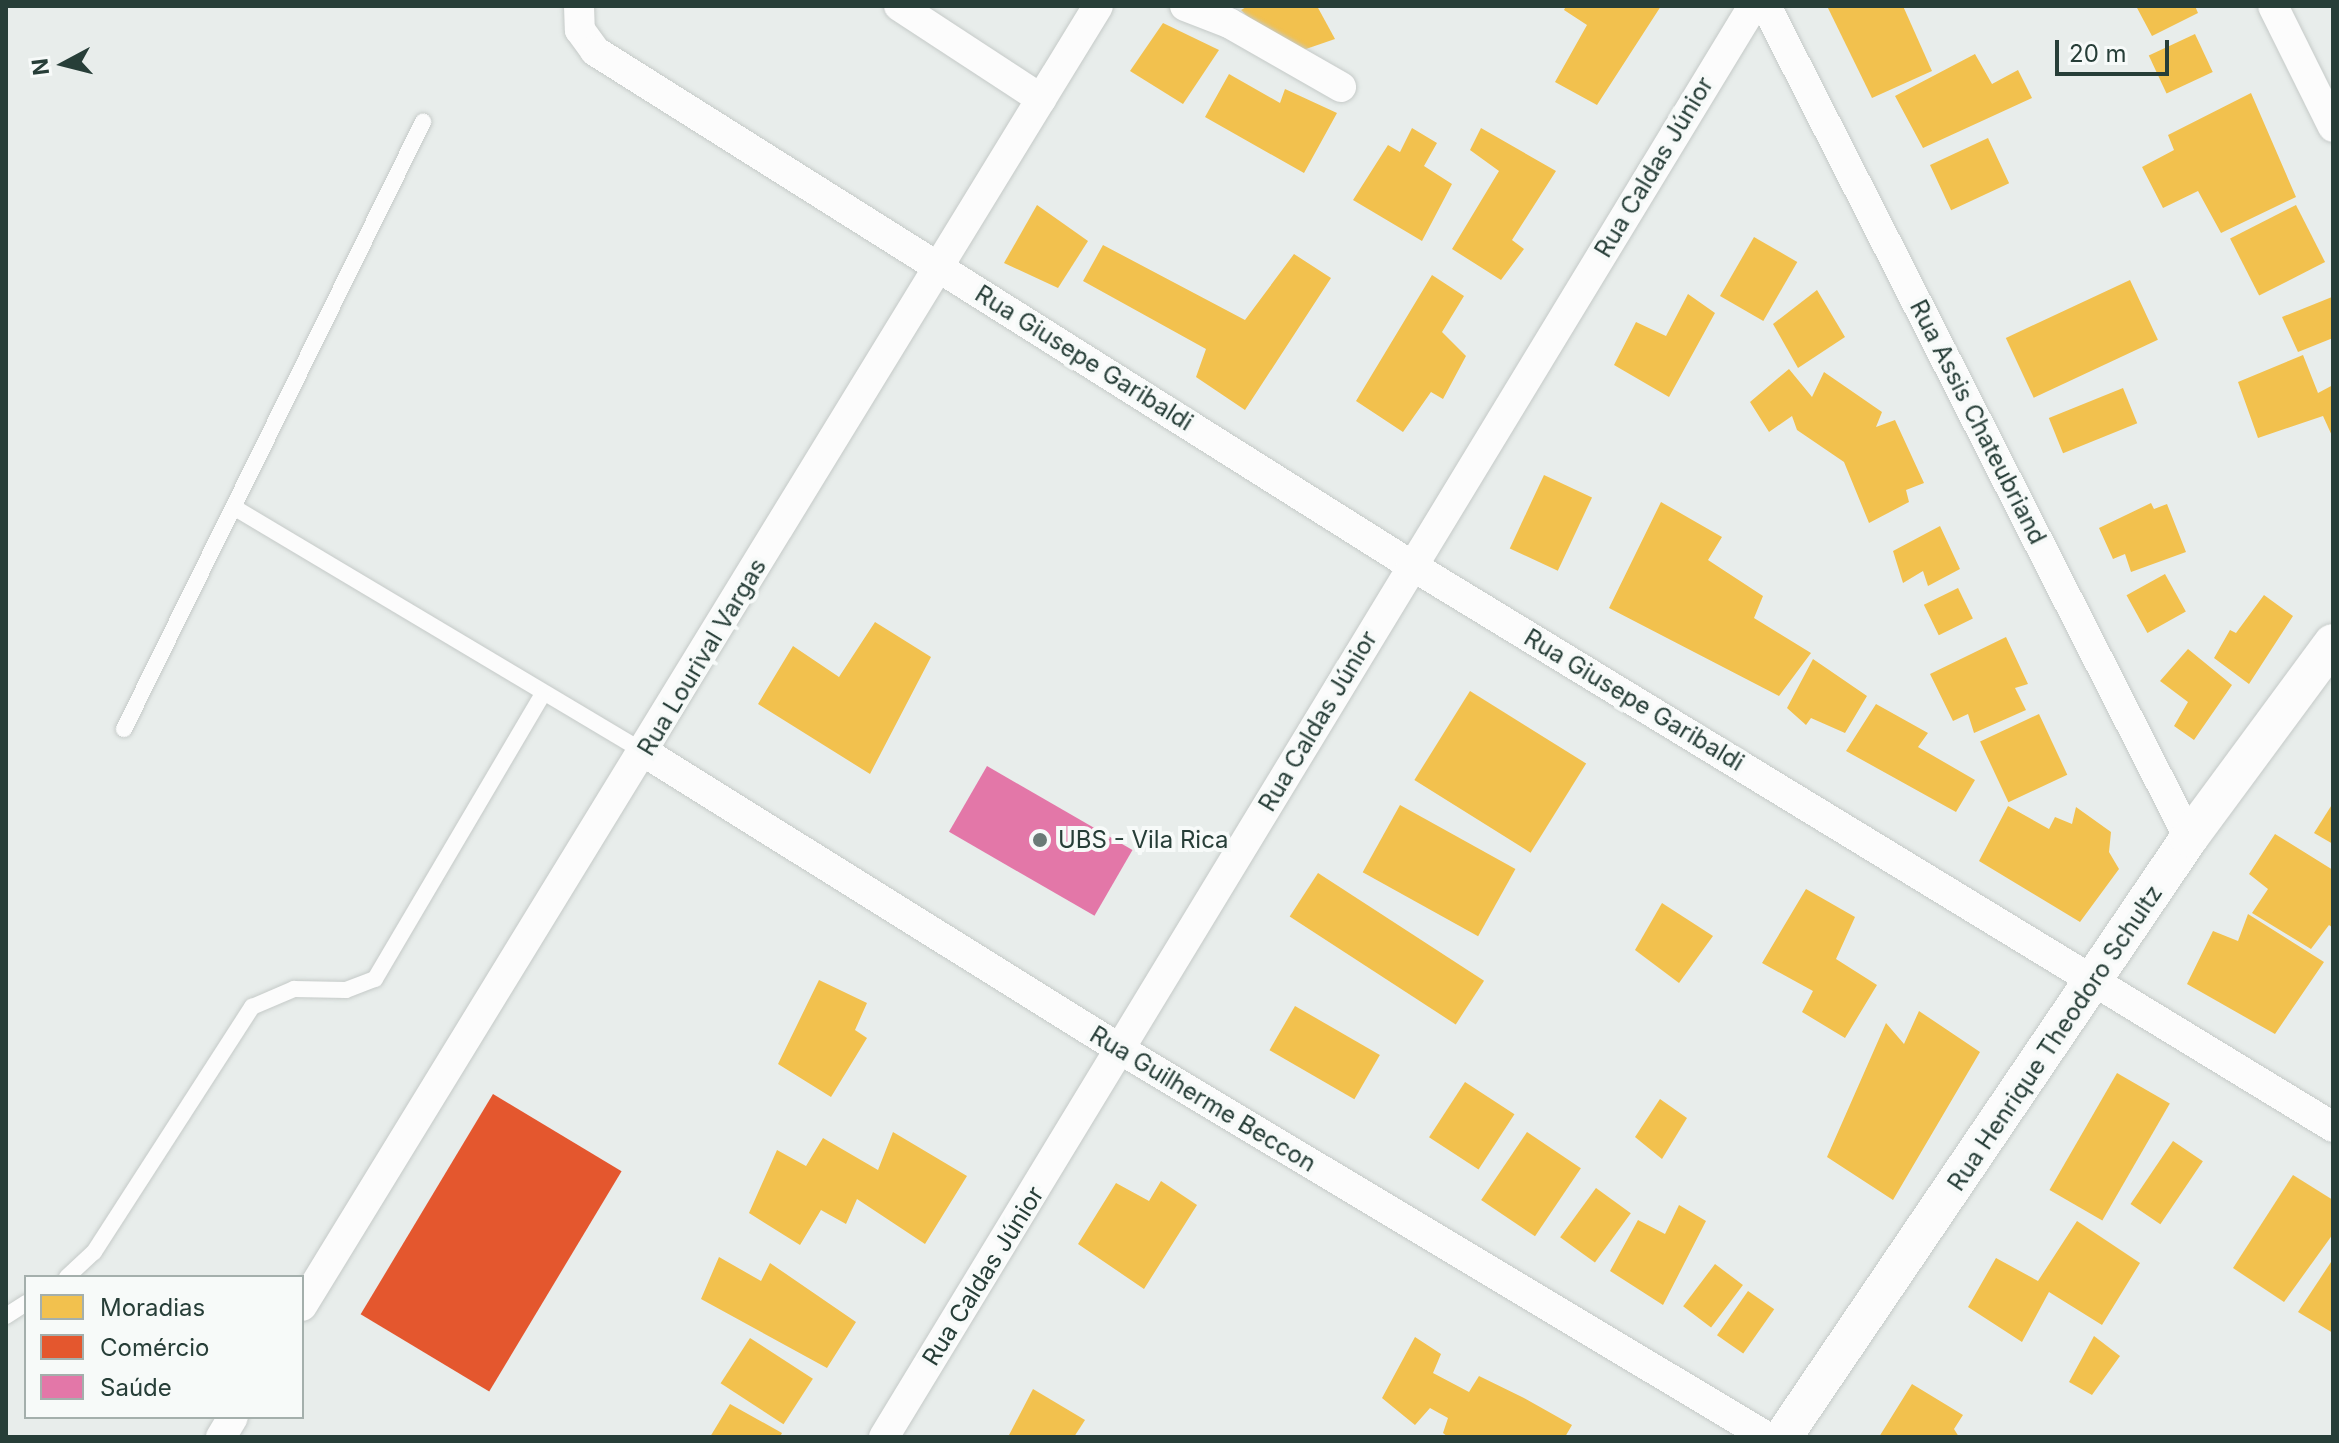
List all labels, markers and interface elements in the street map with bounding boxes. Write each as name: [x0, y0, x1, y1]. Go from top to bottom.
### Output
north arrow: [24, 24, 104, 104]
scale bar: [2059, 24, 2173, 74]
text: 20 m: [2069, 39, 2127, 68]
text: N: [26, 57, 54, 77]
street label: Rua Caldas Júnior: [1589, 71, 1719, 263]
street label: Rua Giusepe Garibaldi: [970, 279, 1198, 437]
street label: Rua Assis Chateubriand: [1904, 295, 2052, 549]
street label: Rua Lourival Vargas: [632, 553, 772, 761]
street label: Rua Giusepe Garibaldi: [1519, 623, 1749, 777]
street label: Rua Caldas Júnior: [1253, 625, 1383, 817]
place label: UBS - Vila Rica: [1058, 826, 1229, 854]
marker: UBS - Vila Rica: [1029, 829, 1051, 851]
street label: Rua Henrique Theodoro Schultz: [1942, 880, 2168, 1196]
street label: Rua Guilherme Beccon: [1085, 1020, 1321, 1178]
street label: Rua Caldas Júnior: [916, 1181, 1050, 1371]
legend: [24, 1275, 304, 1419]
text: Moradias: [100, 1293, 205, 1322]
text: Comércio: [100, 1333, 210, 1362]
text: Saúde: [100, 1373, 172, 1402]

